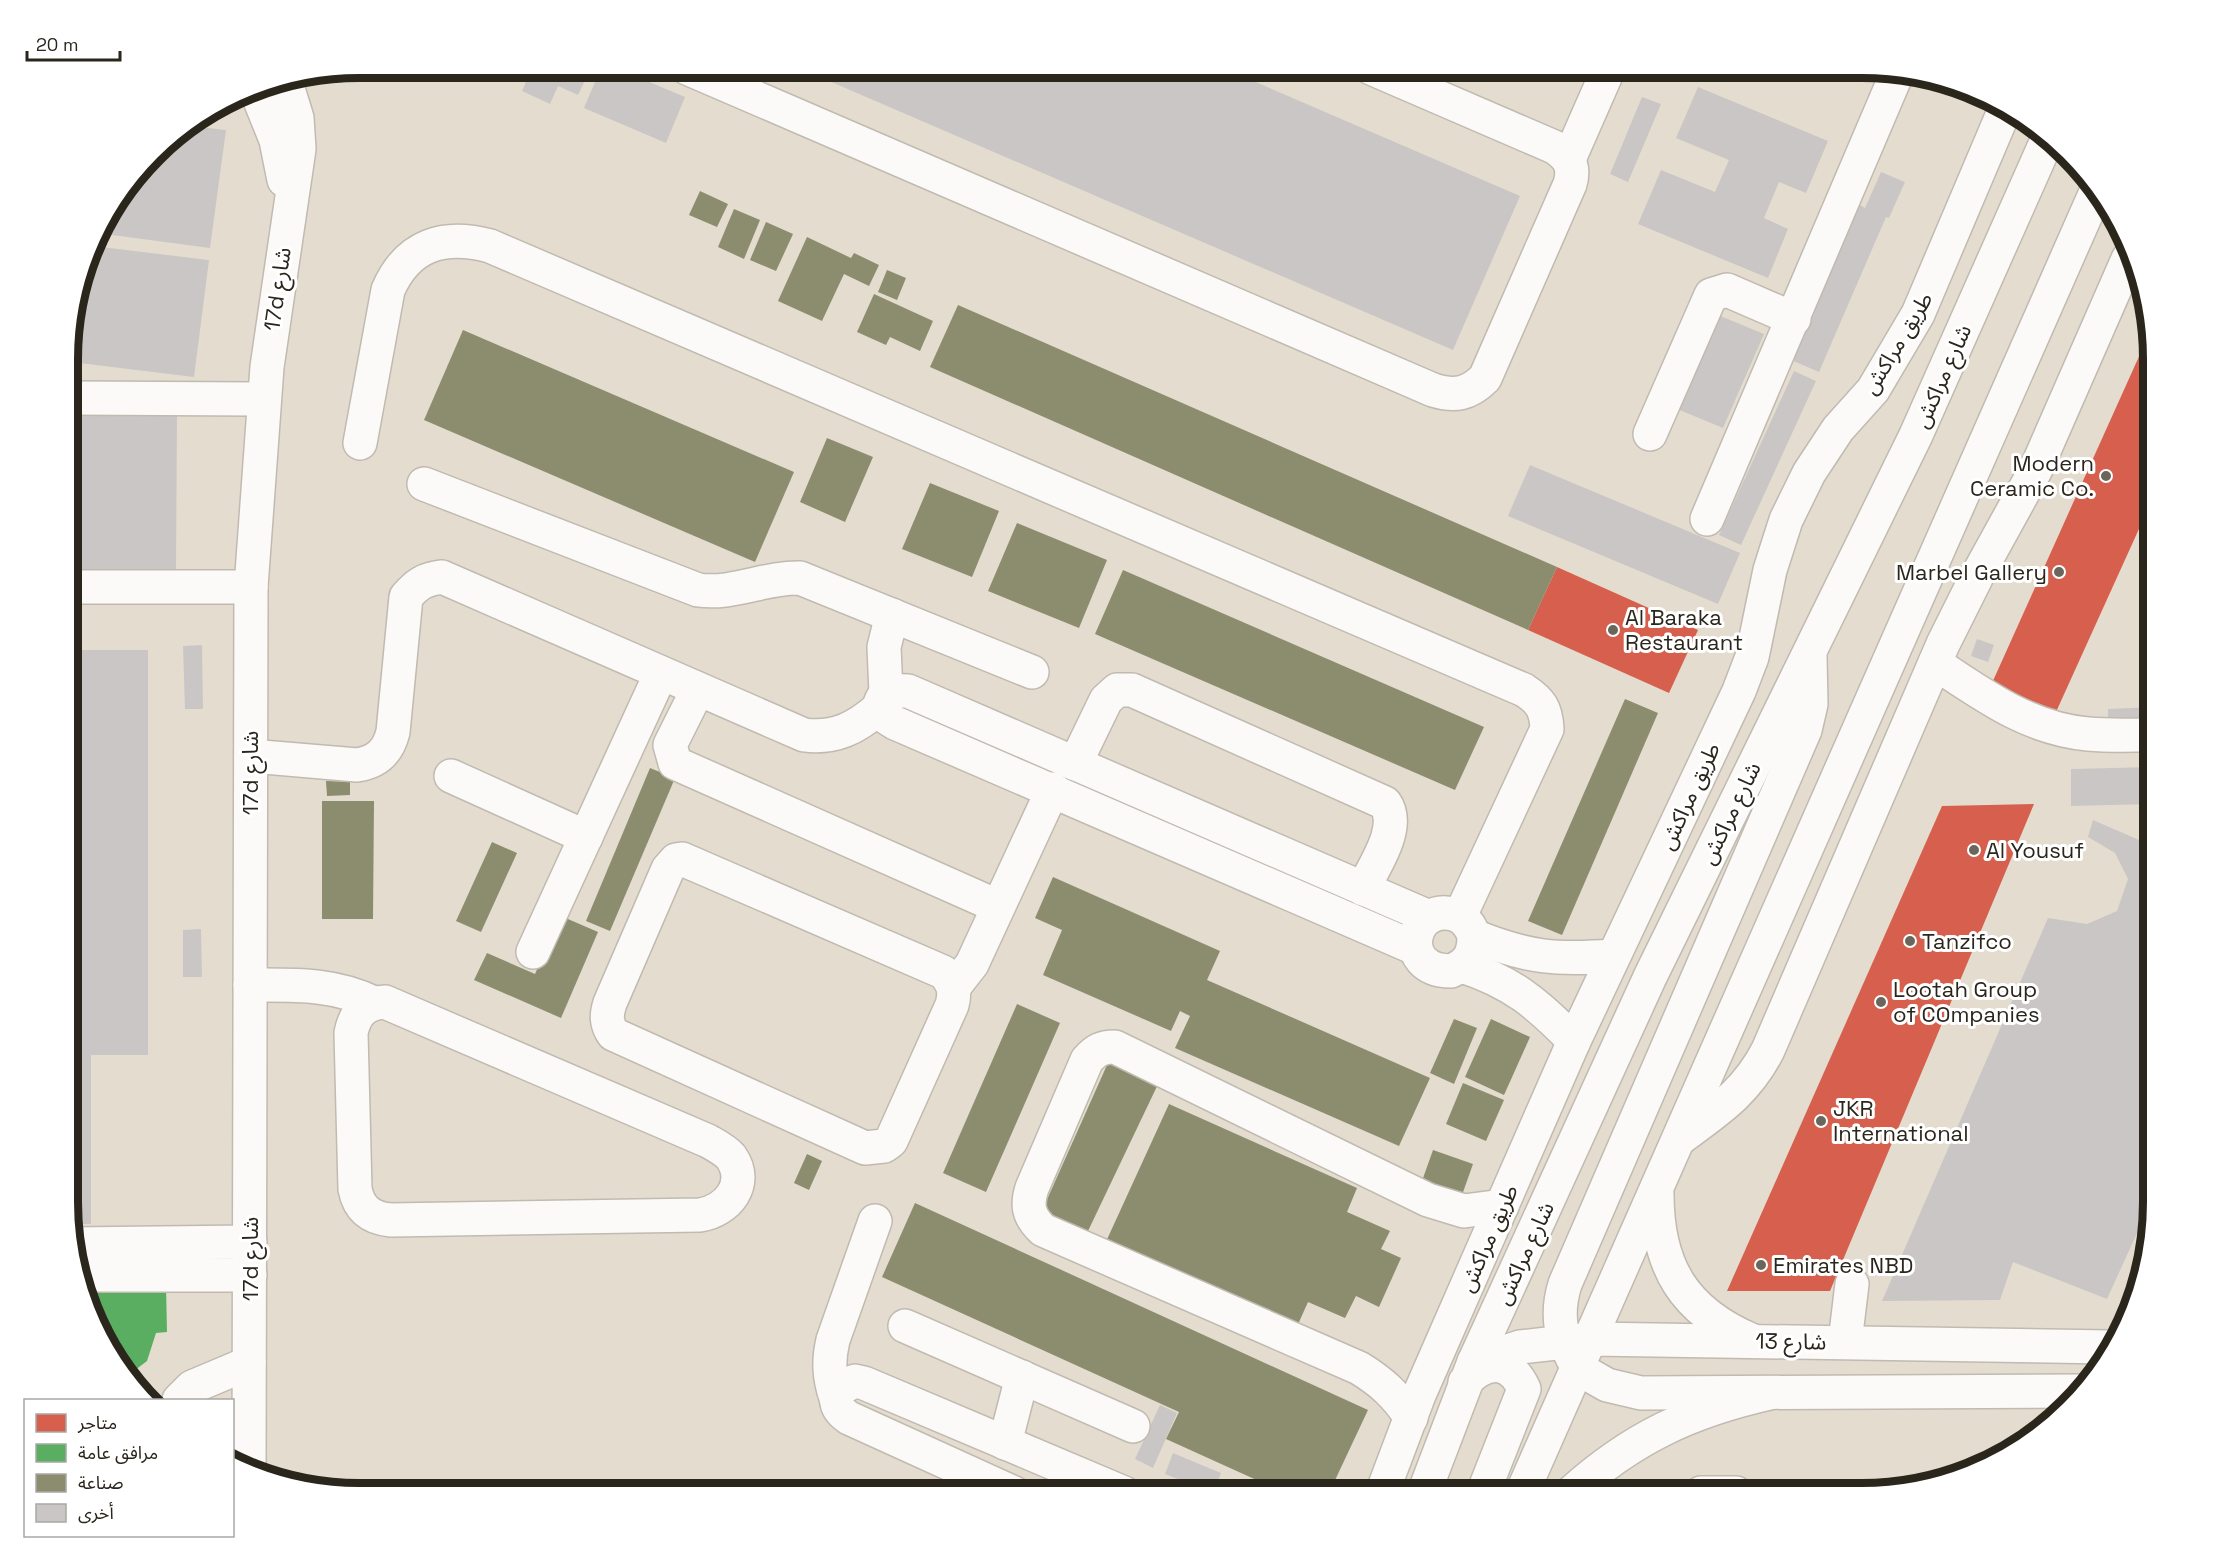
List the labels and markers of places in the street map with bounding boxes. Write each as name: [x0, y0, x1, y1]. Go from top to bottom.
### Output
place label: Modern Ceramic Co.: [1970, 449, 2094, 502]
marker: Modern Ceramic Co.: [2099, 469, 2113, 483]
place label: Marbel Gallery: [1896, 558, 2047, 586]
marker: Marbel Gallery: [2052, 565, 2066, 579]
place label: Al Baraka Restaurant: [1625, 603, 1743, 656]
marker: Al Baraka Restaurant: [1606, 623, 1620, 637]
place label: Al Yousuf: [1986, 836, 2084, 864]
marker: Al Yousuf: [1967, 843, 1981, 857]
place label: Tanzifco: [1922, 927, 2012, 955]
marker: Tanzifco: [1903, 934, 1917, 948]
place label: Lootah Group of COmpanies: [1893, 975, 2040, 1028]
marker: Lootah Group of COmpanies: [1874, 995, 1888, 1009]
place label: JKR International: [1833, 1094, 1969, 1147]
marker: JKR International: [1814, 1114, 1828, 1128]
place label: Emirates NBD: [1773, 1251, 1913, 1279]
marker: Emirates NBD: [1754, 1258, 1768, 1272]

